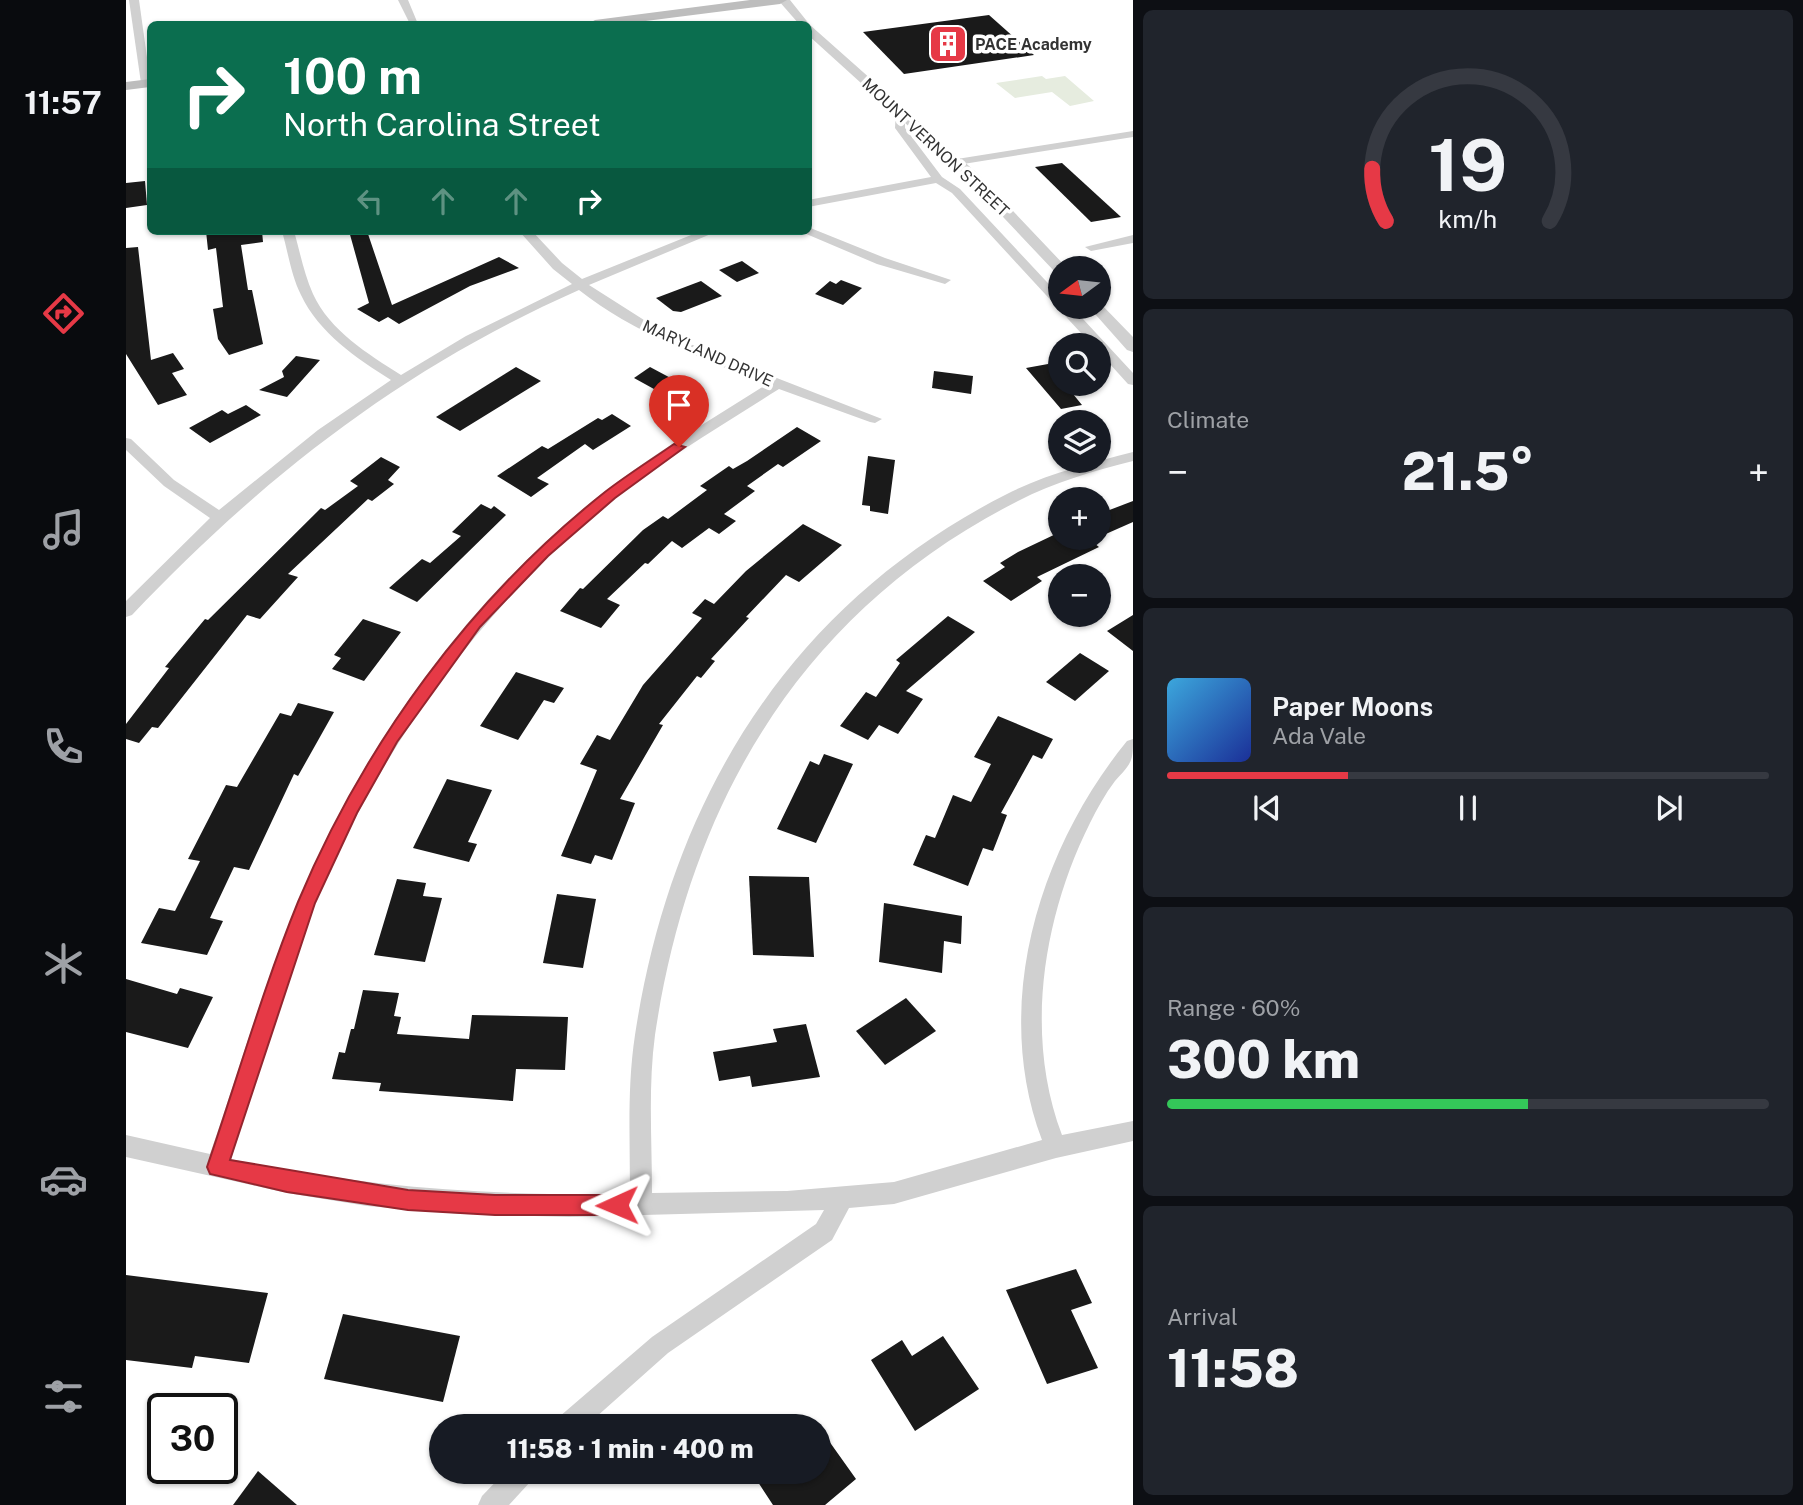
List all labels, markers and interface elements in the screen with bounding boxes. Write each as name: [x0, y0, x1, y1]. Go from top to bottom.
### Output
building icon: PACE Academy: [927, 23, 969, 65]
place label: PACE Academy: [975, 35, 1092, 54]
text: 100 m: [283, 47, 422, 105]
icon: right: [168, 49, 259, 140]
street label: MOUNT VERNON STREET: [858, 74, 1013, 221]
text: 11:57: [24, 84, 102, 121]
text: North Carolina Street: [283, 106, 601, 143]
text: 19: [1428, 122, 1508, 207]
icon: left: [351, 182, 389, 220]
icon: ahead: [424, 182, 462, 220]
icon: ahead: [497, 182, 535, 220]
icon: right: [570, 182, 608, 220]
text: km/h: [1439, 203, 1497, 233]
north arrow: [1048, 256, 1111, 318]
map controls: [1048, 256, 1111, 627]
icon: directions: [39, 289, 88, 338]
street label: MARYLAND DRIVE: [640, 316, 776, 391]
button: search: [1048, 333, 1111, 396]
pin: [649, 375, 709, 447]
icon: arrive: [660, 386, 698, 424]
text: Climate: [1167, 406, 1249, 433]
button: layers: [1048, 410, 1111, 473]
text: 21.5°: [1402, 441, 1534, 502]
text: −: [1167, 450, 1188, 495]
text: +: [1748, 450, 1769, 495]
button: +: [1048, 487, 1111, 550]
icon: music: [39, 505, 88, 554]
button: −: [1048, 564, 1111, 627]
text: Paper Moons: [1272, 691, 1433, 722]
icon: phone: [39, 722, 88, 771]
text: Ada Vale: [1272, 722, 1366, 749]
icon: previous: [1248, 789, 1286, 827]
icon: pause: [1449, 789, 1487, 827]
icon: next: [1650, 789, 1688, 827]
icon: climate: [39, 939, 88, 988]
text: Range · 60%: [1167, 994, 1300, 1021]
text: 300 km: [1167, 1029, 1360, 1090]
icon: car: [39, 1155, 88, 1204]
position arrow: [580, 1168, 654, 1242]
text: Arrival: [1167, 1303, 1238, 1330]
text: 11:58: [1167, 1338, 1299, 1399]
icon: filters: [39, 1372, 88, 1421]
speed limit sign: 30: [147, 1393, 238, 1484]
text: 11:58 · 1 min · 400 m: [506, 1433, 754, 1464]

